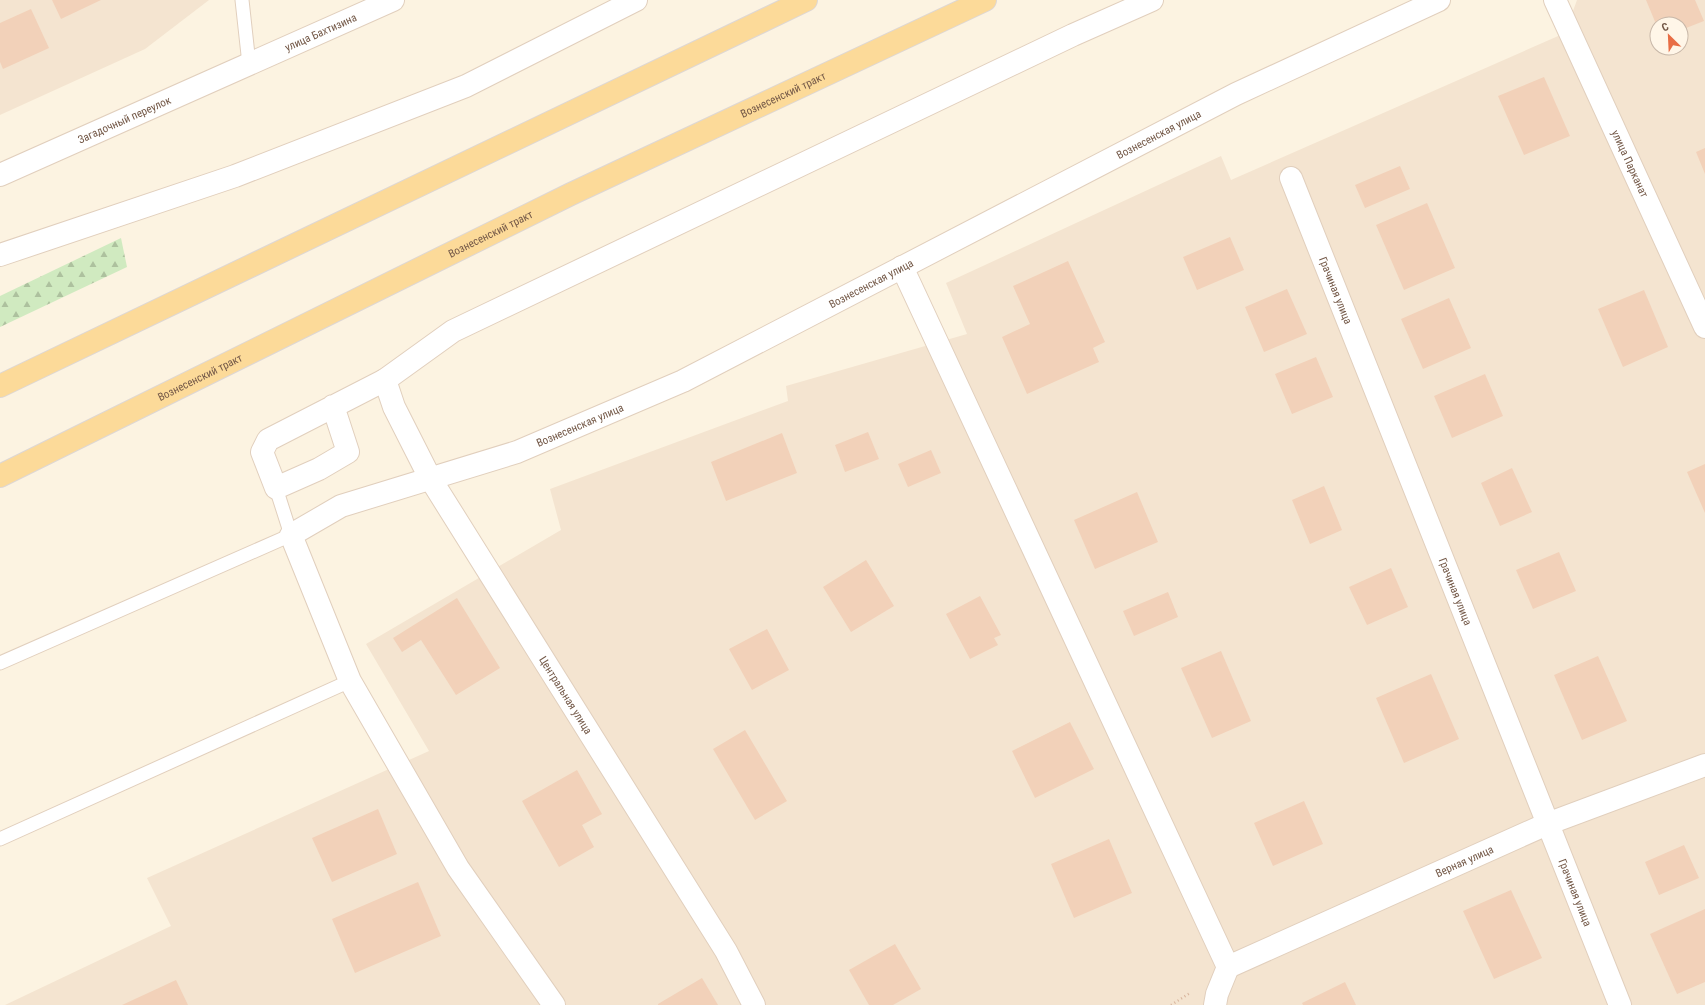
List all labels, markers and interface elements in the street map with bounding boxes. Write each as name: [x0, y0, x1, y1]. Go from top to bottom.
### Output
street label: улица Бахтизина: [283, 11, 359, 54]
north arrow: [1649, 16, 1689, 56]
text: С: [1660, 20, 1671, 35]
street label: Вознесенский тракт: [739, 69, 828, 121]
street label: Загадочный переулок: [76, 93, 174, 147]
street label: Вознесенская улица: [1114, 107, 1203, 162]
street label: улица Парканат: [1609, 128, 1651, 200]
street label: Вознесенский тракт: [446, 208, 535, 261]
street label: Грачиная улица: [1316, 255, 1354, 326]
street label: Вознесенская улица: [827, 257, 916, 311]
street label: Вознесенский тракт: [156, 351, 245, 404]
street label: Вознесенская улица: [535, 401, 626, 450]
street label: Грачиная улица: [1436, 556, 1474, 627]
street label: Центральная улица: [536, 654, 595, 737]
street label: Верная улица: [1434, 843, 1495, 880]
street label: Грачиная улица: [1556, 857, 1594, 928]

